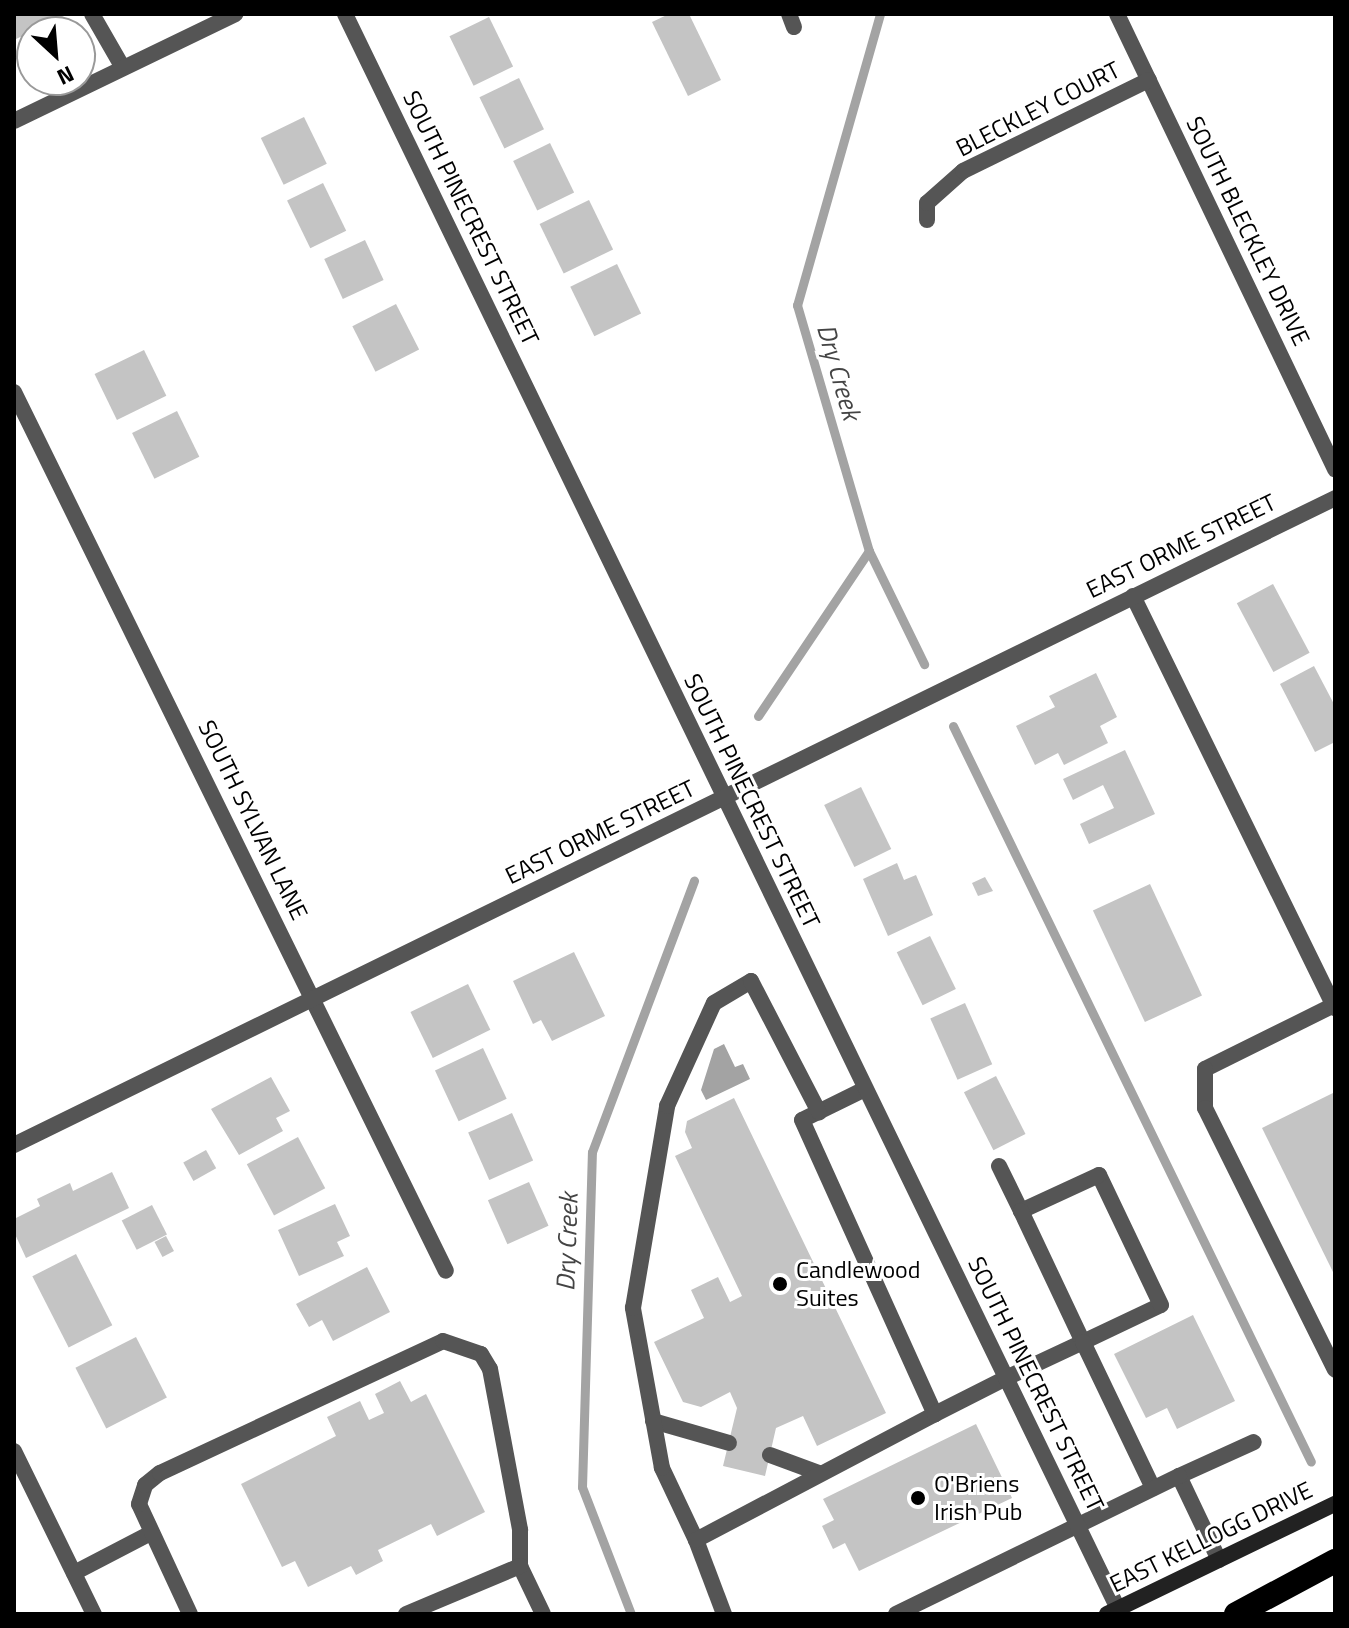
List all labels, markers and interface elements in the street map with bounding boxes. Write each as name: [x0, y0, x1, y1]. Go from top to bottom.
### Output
north arrow: [16, 16, 96, 96]
street label: BLECKLEY COURT: [951, 55, 1125, 163]
text: N: [51, 57, 80, 94]
street label: SOUTH PINECREST STREET: [397, 86, 545, 350]
street label: SOUTH BLECKLEY DRIVE: [1180, 112, 1316, 350]
water label: Dry Creek: [810, 321, 868, 423]
street label: EAST ORME STREET: [1082, 488, 1280, 604]
street label: SOUTH PINECREST STREET: [678, 669, 826, 933]
street label: SOUTH SYLVAN LANE: [192, 716, 314, 924]
street label: EAST ORME STREET: [501, 774, 699, 890]
water label: Dry Creek: [550, 1192, 584, 1292]
street label: SOUTH PINECREST STREET: [962, 1252, 1110, 1516]
place label: Candlewood Suites: [796, 1256, 920, 1312]
marker: Candlewood Suites: [771, 1275, 789, 1293]
place label: O'Briens Irish Pub: [934, 1470, 1022, 1526]
street label: EAST KELLOGG DRIVE: [1105, 1475, 1317, 1599]
marker: O'Briens Irish Pub: [909, 1489, 927, 1507]

